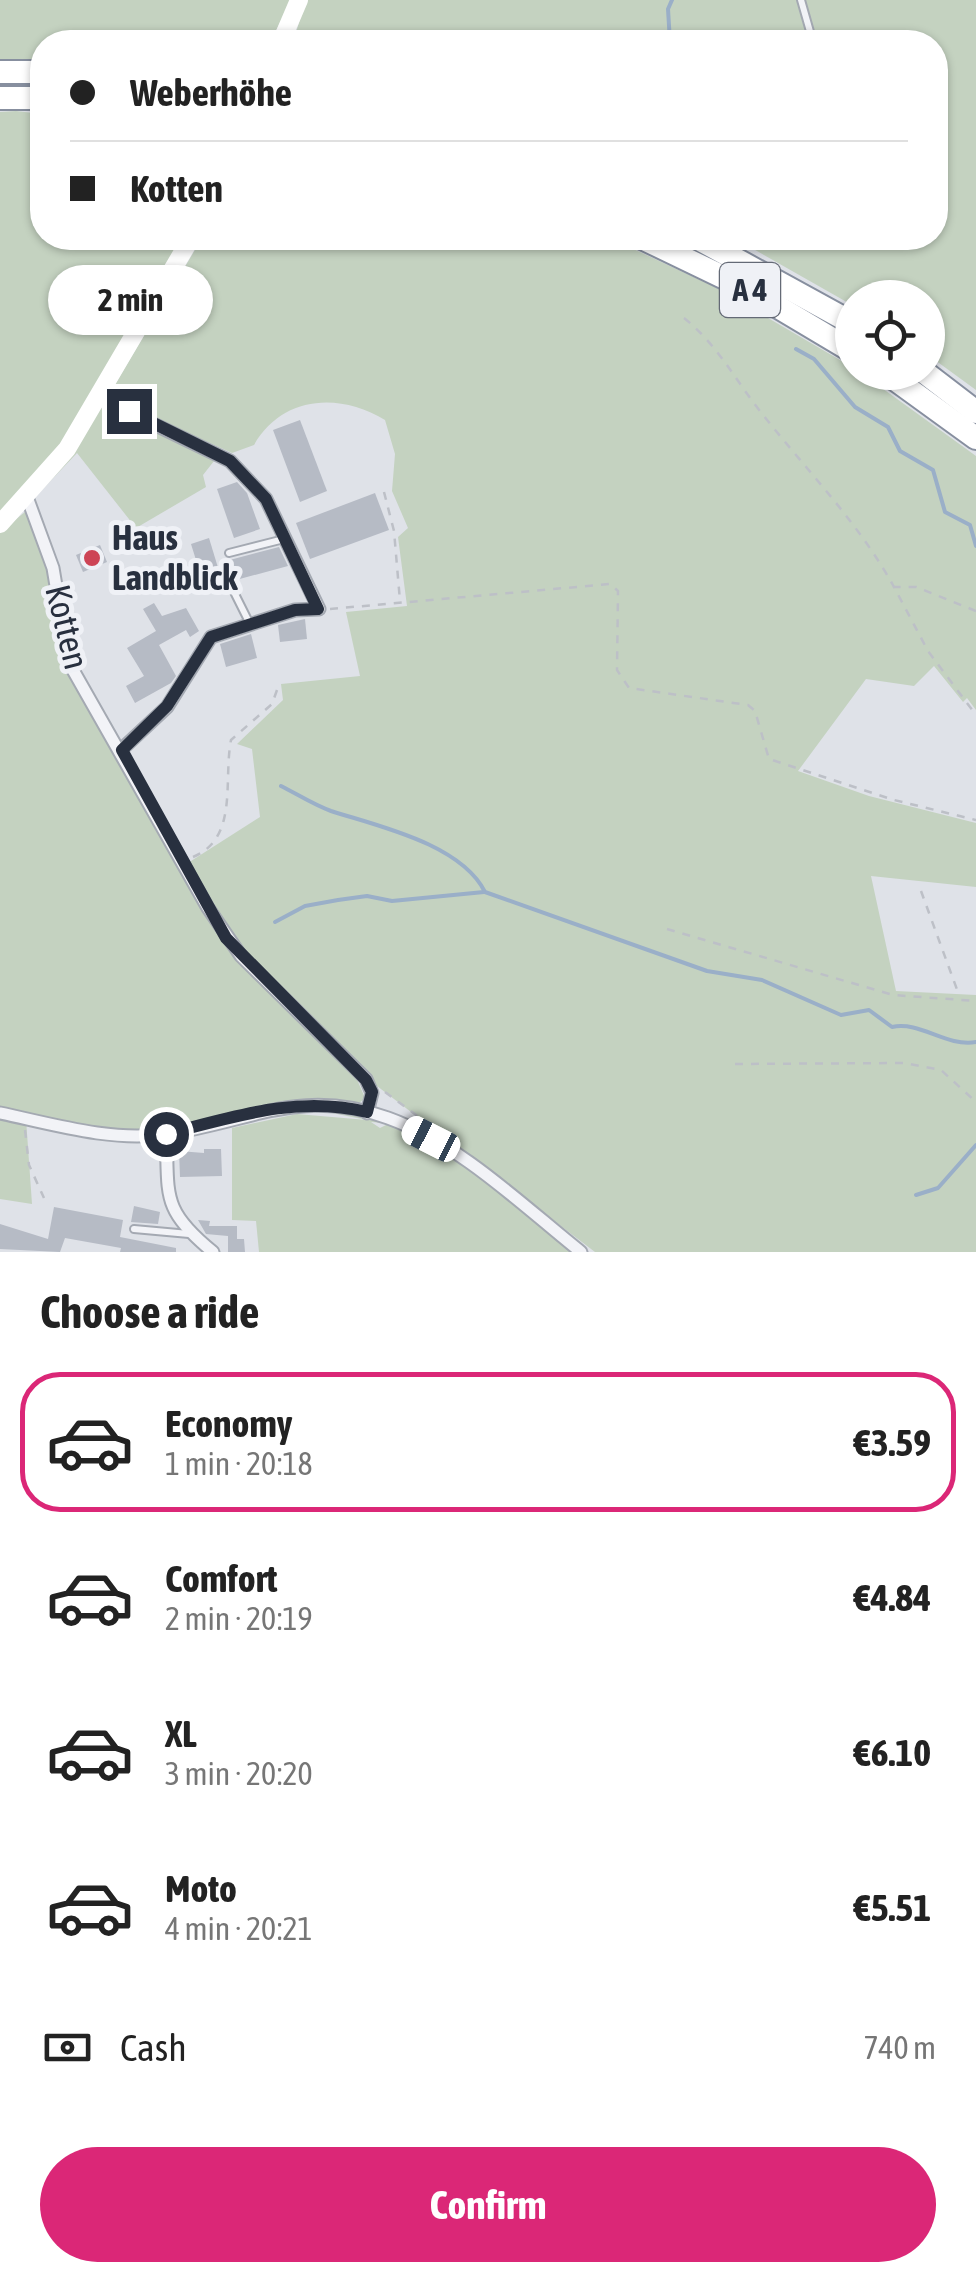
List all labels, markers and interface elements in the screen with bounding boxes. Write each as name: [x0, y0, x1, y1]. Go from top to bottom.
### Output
text: Weberhöhe: [130, 71, 292, 114]
text: Kotten: [130, 167, 223, 210]
road number: A 4: [720, 263, 780, 317]
callout: 2 min: [46, 266, 212, 336]
map controls: [835, 280, 945, 390]
button: locate: [835, 280, 945, 390]
text: 2 min: [98, 281, 163, 318]
route end: [107, 389, 152, 434]
place label: Haus Landblick: [112, 517, 238, 597]
marker: Haus Landblick: [81, 547, 103, 569]
street label: Kotten: [38, 580, 98, 673]
route start: [144, 1112, 189, 1157]
car: [397, 1112, 465, 1166]
text: Choose a ride: [40, 1286, 259, 1338]
icon: car: [45, 1397, 135, 1487]
text: Economy: [165, 1402, 292, 1445]
text: €3.59: [854, 1421, 931, 1464]
text: 1 min · 20:18: [165, 1445, 312, 1482]
icon: car: [45, 1552, 135, 1642]
text: Comfort: [165, 1557, 277, 1600]
text: €4.84: [854, 1576, 931, 1619]
text: 2 min · 20:19: [165, 1600, 312, 1637]
icon: car: [45, 1707, 135, 1797]
text: XL: [165, 1712, 197, 1755]
text: €6.10: [854, 1731, 931, 1774]
text: 3 min · 20:20: [165, 1755, 312, 1792]
icon: car: [45, 1862, 135, 1952]
text: Moto: [165, 1867, 237, 1910]
text: €5.51: [854, 1886, 931, 1929]
text: 4 min · 20:21: [165, 1910, 312, 1947]
icon: cash: [40, 2020, 95, 2075]
text: Cash: [120, 2026, 187, 2069]
text: 740 m: [863, 2029, 936, 2066]
button: Confirm: [40, 2147, 936, 2262]

